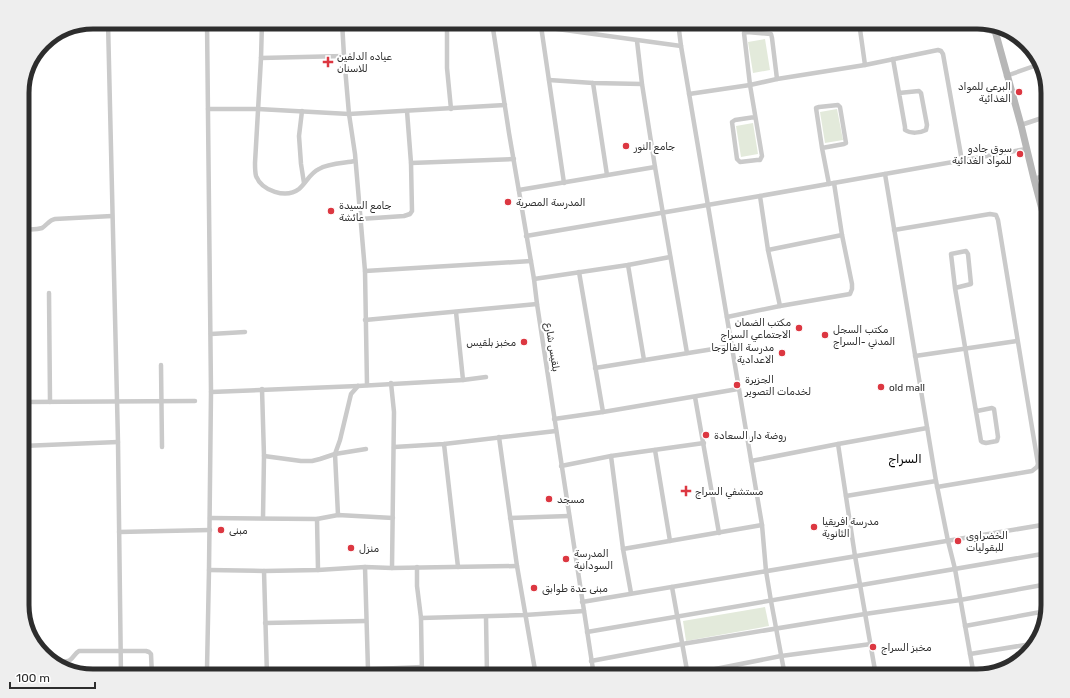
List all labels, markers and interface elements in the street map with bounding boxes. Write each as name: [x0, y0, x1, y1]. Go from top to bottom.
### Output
place label: عياده الدلفين للاسنان: [337, 51, 392, 75]
marker: عياده الدلفين للاسنان: [322, 56, 334, 68]
place label: البرعي للمواد الغذائية: [958, 81, 1011, 105]
marker: البرعي للمواد الغذائية: [1014, 87, 1024, 97]
marker: جامع النور: [621, 141, 631, 151]
place label: جامع النور: [633, 141, 675, 154]
place label: سوق جادو للمواد الغدائية: [952, 143, 1012, 167]
marker: سوق جادو للمواد الغدائية: [1015, 149, 1025, 159]
marker: المدرسة المصرية: [503, 197, 513, 207]
place label: المدرسة المصرية: [516, 197, 586, 209]
place label: جامع السيدة عائشة: [339, 200, 391, 224]
marker: جامع السيدة عائشة: [326, 206, 336, 216]
place label: مكتب الضمان الاجتماعي السراج: [721, 317, 791, 343]
street label: بلقيس شارع: [541, 322, 562, 373]
marker: مكتب الضمان الاجتماعي السراج: [794, 323, 804, 333]
place label: مكتب السجل المدني -السراج: [833, 324, 895, 350]
marker: مكتب السجل المدني -السراج: [820, 330, 830, 340]
place label: مخبز بلقيس: [466, 337, 516, 349]
marker: مخبز بلقيس: [519, 337, 529, 347]
place label: مدرسة الفالوجا الاعدادية: [711, 342, 774, 366]
marker: مدرسة الفالوجا الاعدادية: [777, 348, 787, 358]
place label: الجزيرة لخدمات التصوير: [744, 374, 811, 398]
marker: الجزيرة لخدمات التصوير: [732, 380, 742, 390]
marker: old mall: [876, 382, 886, 392]
place label: old mall: [889, 382, 925, 394]
marker: روضة دار السعادة: [701, 430, 711, 440]
place label: روضة دار السعادة: [714, 430, 786, 442]
district label: السراج: [888, 452, 922, 468]
marker: مستشفي السراج: [680, 485, 692, 497]
place label: مستشفي السراج: [695, 486, 764, 500]
marker: مسجد: [544, 494, 554, 504]
place label: مسجد: [557, 494, 585, 506]
place label: مدرسة افريقيا الثانوية: [822, 516, 879, 540]
marker: مدرسة افريقيا الثانوية: [809, 522, 819, 532]
marker: مبنى: [216, 525, 226, 535]
place label: مبنى: [229, 525, 248, 537]
place label: الخضراوى للبقوليات: [966, 530, 1008, 554]
marker: الخضراوى للبقوليات: [953, 536, 963, 546]
marker: منزل: [346, 543, 356, 553]
place label: منزل: [359, 543, 379, 555]
place label: المدرسة السودانية: [574, 548, 613, 572]
marker: المدرسة السودانية: [561, 554, 571, 564]
marker: مبنى عدة طوابق: [529, 583, 539, 593]
place label: مبنى عدة طوابق: [542, 583, 608, 595]
marker: مخبز السراج: [868, 642, 878, 652]
place label: مخبز السراج: [881, 642, 932, 655]
scale bar: [10, 664, 95, 690]
text: 100 m: [16, 671, 50, 685]

